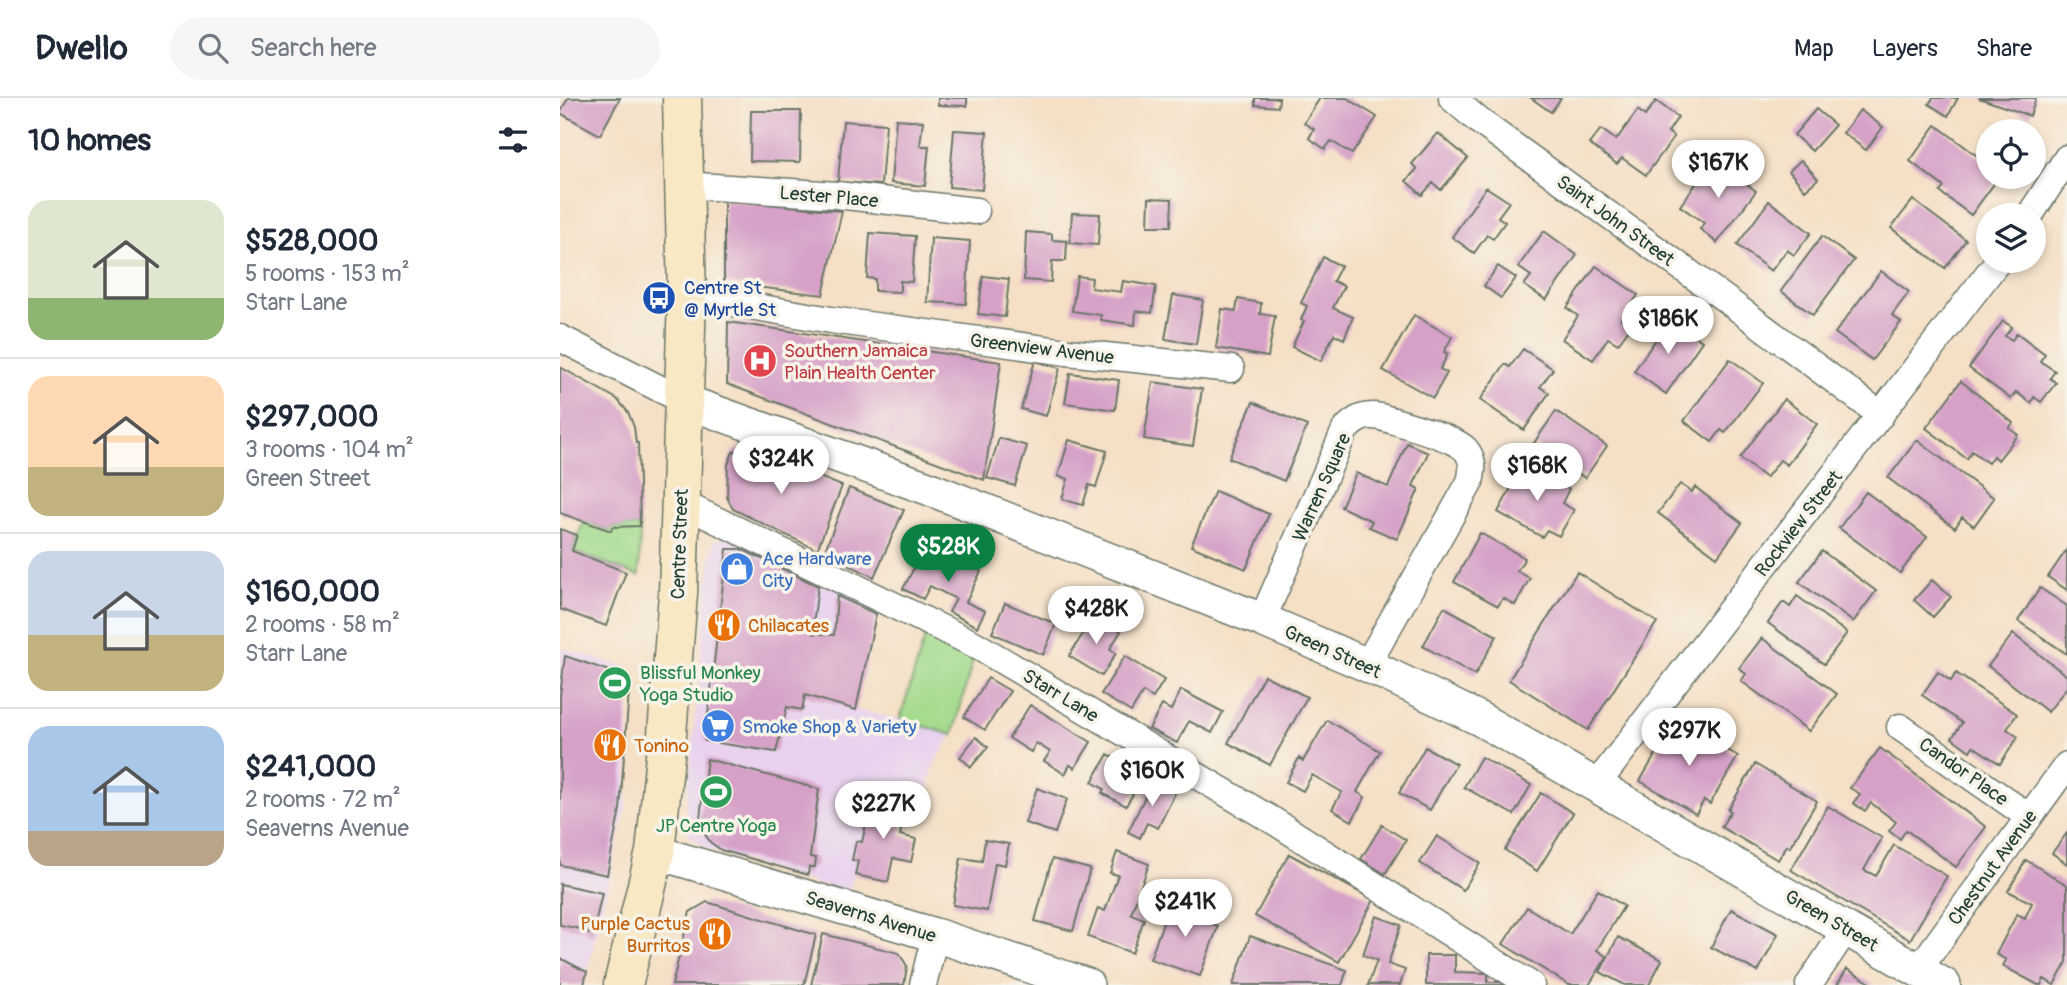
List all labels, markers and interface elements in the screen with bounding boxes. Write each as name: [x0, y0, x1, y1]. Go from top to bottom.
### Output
search box: [170, 17, 660, 80]
text: Dwello: [35, 28, 128, 69]
icon: search: [194, 29, 232, 67]
text: Search here: [250, 32, 377, 64]
text: Map: [1794, 34, 1834, 63]
text: Layers: [1872, 34, 1938, 63]
text: Share: [1976, 34, 2032, 63]
map controls: [1976, 119, 2046, 273]
button: locate: [1976, 119, 2046, 189]
icon: filters: [494, 121, 532, 159]
text: 10 homes: [28, 122, 151, 159]
pin: $167K: [1669, 140, 1767, 200]
text: $167K: [1688, 148, 1748, 177]
street label: Saint John Street: [1552, 170, 1679, 272]
street label: Lester Place: [778, 181, 880, 213]
button: layers: [1976, 203, 2046, 273]
text: $528,000: [245, 222, 379, 259]
icon: home: [84, 228, 168, 312]
text: 5 rooms · 153 m²: [245, 259, 410, 288]
place label: Centre St @ Myrtle St: [684, 276, 777, 322]
bus stop icon: Centre St @ Myrtle St: [640, 279, 678, 317]
text: Starr Lane: [245, 288, 347, 317]
pin: $186K: [1619, 296, 1717, 356]
text: $186K: [1638, 304, 1698, 333]
street label: Greenview Avenue: [969, 328, 1116, 370]
place label: Southern Jamaica Plain Health Center: [784, 339, 936, 385]
hospital icon: Southern Jamaica Plain Health Center: [741, 342, 779, 380]
text: $297,000: [245, 398, 378, 435]
icon: home: [84, 404, 168, 488]
street label: Warren Square: [1287, 429, 1357, 545]
text: 3 rooms · 104 m²: [245, 435, 414, 464]
pin: $324K: [732, 436, 830, 496]
text: $324K: [748, 444, 814, 473]
pin: $168K: [1488, 444, 1586, 503]
text: $168K: [1507, 451, 1567, 480]
text: Green Street: [245, 464, 371, 493]
street label: Rockview Street: [1750, 465, 1848, 582]
street label: Centre Street: [666, 488, 694, 600]
pin: $528K: [899, 524, 997, 584]
text: $528K: [916, 532, 980, 561]
place label: Ace Hardware City: [762, 547, 872, 593]
shop icon: Ace Hardware City: [718, 550, 756, 588]
text: $160,000: [245, 573, 380, 610]
icon: home: [84, 579, 168, 663]
pin: $428K: [1047, 587, 1145, 646]
text: $428K: [1064, 594, 1128, 623]
restaurant icon: Chilacates: [705, 606, 743, 644]
text: 2 rooms · 58 m²: [245, 610, 400, 639]
place label: Chilacates: [748, 614, 830, 638]
street label: Green Street: [1280, 620, 1385, 684]
text: Starr Lane: [245, 639, 347, 668]
place label: Blissful Monkey Yoga Studio: [639, 661, 761, 707]
sports icon: Blissful Monkey Yoga Studio: [596, 664, 634, 702]
street label: Starr Lane: [1018, 664, 1103, 728]
supermarket icon: Smoke Shop & Variety: [699, 707, 737, 745]
pin: $297K: [1640, 708, 1738, 768]
place label: Smoke Shop & Variety: [742, 715, 917, 739]
text: $297K: [1657, 716, 1721, 745]
restaurant icon: Tonino: [591, 726, 629, 764]
street label: Candor Place: [1914, 732, 2013, 812]
place label: Tonino: [634, 734, 689, 758]
text: $241,000: [245, 748, 376, 785]
pin: $160K: [1103, 748, 1201, 808]
icon: home: [84, 754, 168, 838]
text: $160K: [1120, 756, 1184, 785]
sports icon: JP Centre Yoga: [697, 773, 735, 811]
pin: $227K: [834, 782, 932, 841]
text: 2 rooms · 72 m²: [245, 785, 401, 814]
text: $227K: [851, 789, 915, 818]
street label: Chestnut Avenue: [1943, 805, 2043, 930]
text: Seaverns Avenue: [245, 814, 409, 843]
place label: JP Centre Yoga: [656, 814, 776, 838]
pin: $241K: [1136, 880, 1234, 939]
street label: Green Street: [1781, 885, 1883, 957]
street label: Seaverns Avenue: [802, 886, 940, 948]
text: $241K: [1154, 887, 1216, 916]
place label: Purple Cactus Burritos: [580, 912, 690, 958]
restaurant icon: Purple Cactus Burritos: [696, 915, 734, 953]

